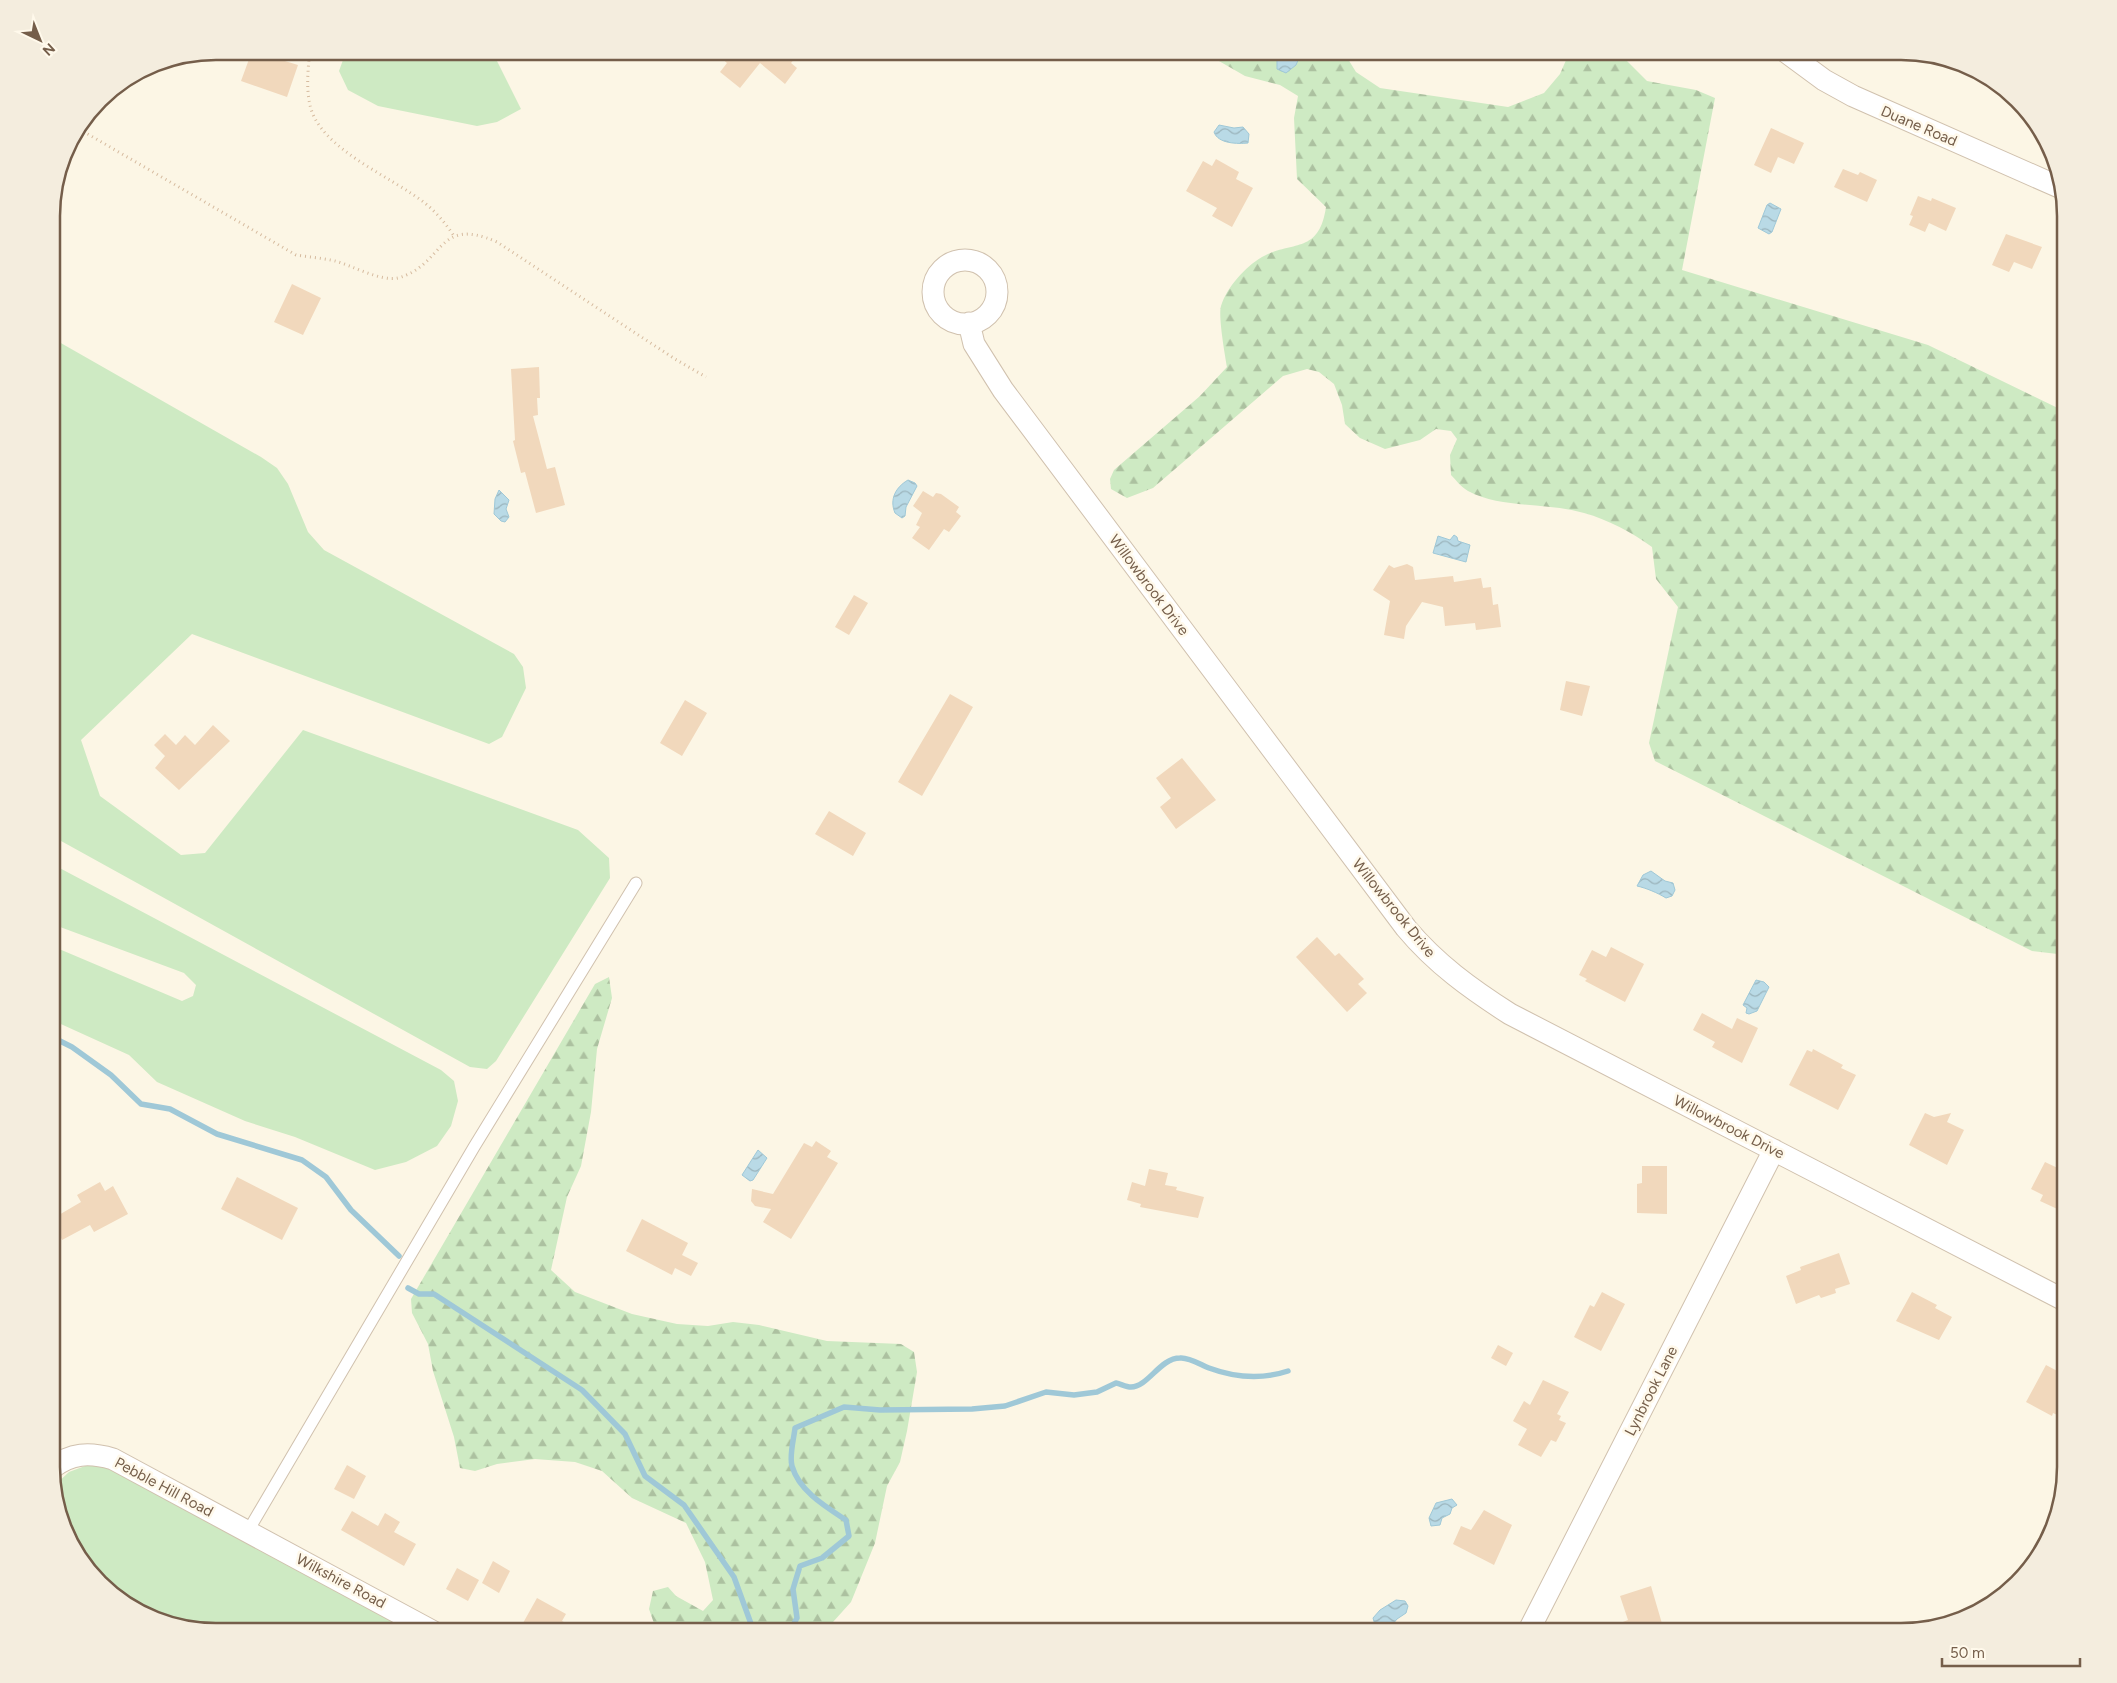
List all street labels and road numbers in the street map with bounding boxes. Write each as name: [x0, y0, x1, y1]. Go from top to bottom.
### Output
street label: Duane Road: [1878, 102, 1960, 150]
street label: Willowbrook Drive: [1105, 531, 1193, 639]
street label: Willowbrook Drive: [1349, 855, 1439, 961]
street label: Willowbrook Drive: [1671, 1091, 1787, 1163]
street label: Lynbrook Lane: [1621, 1343, 1681, 1439]
street label: Pebble Hill Road: [112, 1453, 216, 1521]
street label: Wilkshire Road: [293, 1550, 389, 1612]

